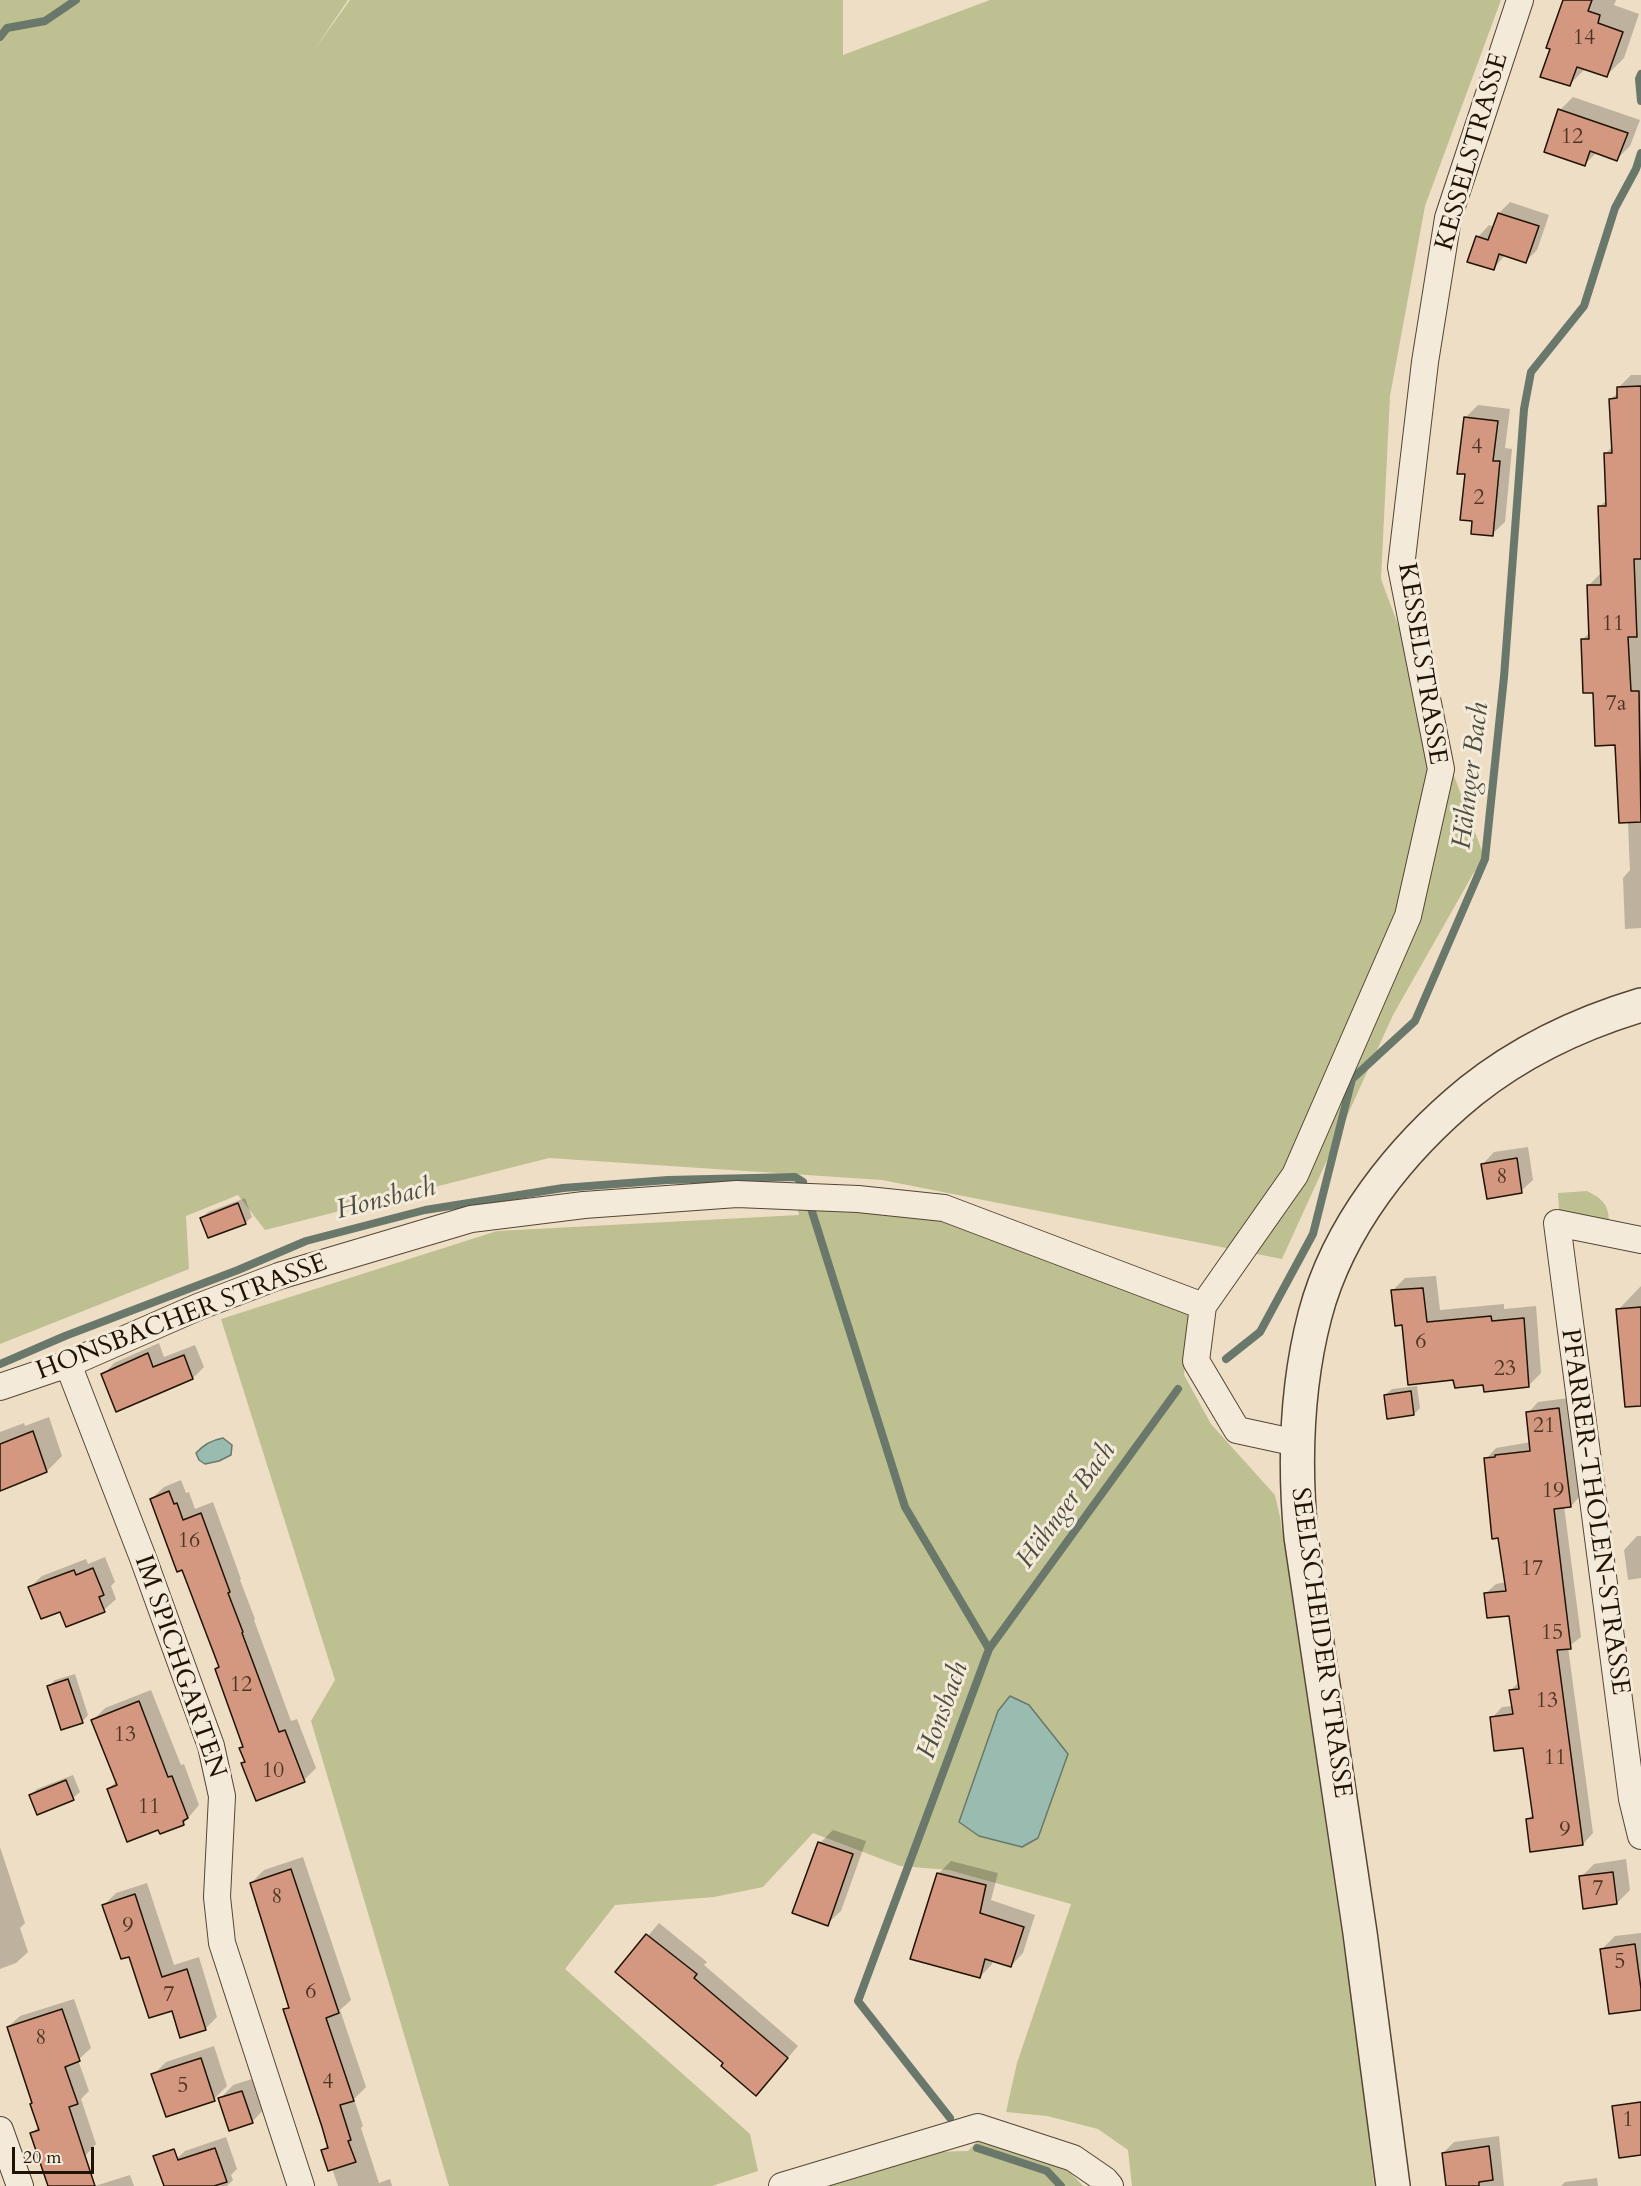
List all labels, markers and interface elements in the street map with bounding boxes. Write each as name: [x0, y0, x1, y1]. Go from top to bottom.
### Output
house number: 14: [1573, 26, 1595, 52]
street label: KESSELSTRASSE: [1430, 50, 1516, 254]
house number: 12: [1561, 125, 1583, 151]
house number: 4: [1471, 435, 1483, 461]
house number: 2: [1473, 486, 1485, 512]
street label: KESSELSTRASSE: [1390, 561, 1452, 767]
house number: 11: [1602, 612, 1624, 638]
house number: 7a: [1606, 692, 1626, 718]
water label: Hähnger Bach: [1447, 701, 1497, 851]
house number: 8: [1496, 1165, 1508, 1191]
water label: Honsbach: [333, 1172, 439, 1228]
street label: HONSBACHER STRASSE: [32, 1248, 332, 1388]
street label: PFARRER-THOLEN-STRASSE: [1553, 1327, 1635, 1697]
house number: 6: [1415, 1330, 1427, 1356]
house number: 23: [1494, 1357, 1516, 1383]
house number: 21: [1533, 1414, 1555, 1440]
water label: Hähnger Bach: [1010, 1437, 1124, 1575]
house number: 19: [1542, 1479, 1564, 1505]
street label: SEELSCHEIDER STRASSE: [1283, 1486, 1357, 1800]
house number: 16: [178, 1529, 200, 1555]
street label: IM SPICHGARTEN: [126, 1551, 232, 1783]
house number: 17: [1521, 1557, 1543, 1583]
house number: 15: [1541, 1621, 1563, 1647]
water label: Honsbach: [911, 1658, 977, 1764]
house number: 12: [230, 1673, 252, 1699]
house number: 13: [1536, 1689, 1558, 1715]
house number: 13: [114, 1723, 136, 1749]
house number: 11: [1544, 1746, 1566, 1772]
house number: 10: [262, 1759, 284, 1785]
house number: 11: [138, 1795, 160, 1821]
house number: 9: [1559, 1818, 1571, 1844]
house number: 7: [1592, 1877, 1604, 1903]
house number: 8: [271, 1885, 283, 1911]
house number: 9: [122, 1914, 134, 1940]
house number: 5: [1614, 1950, 1626, 1976]
house number: 6: [305, 1980, 317, 2006]
house number: 7: [163, 1983, 175, 2009]
house number: 8: [35, 2026, 47, 2052]
house number: 4: [322, 2070, 334, 2096]
house number: 5: [177, 2074, 189, 2100]
house number: 1: [1622, 2108, 1634, 2134]
scale bar: [15, 2135, 98, 2173]
text: 20 m: [23, 2145, 62, 2170]

